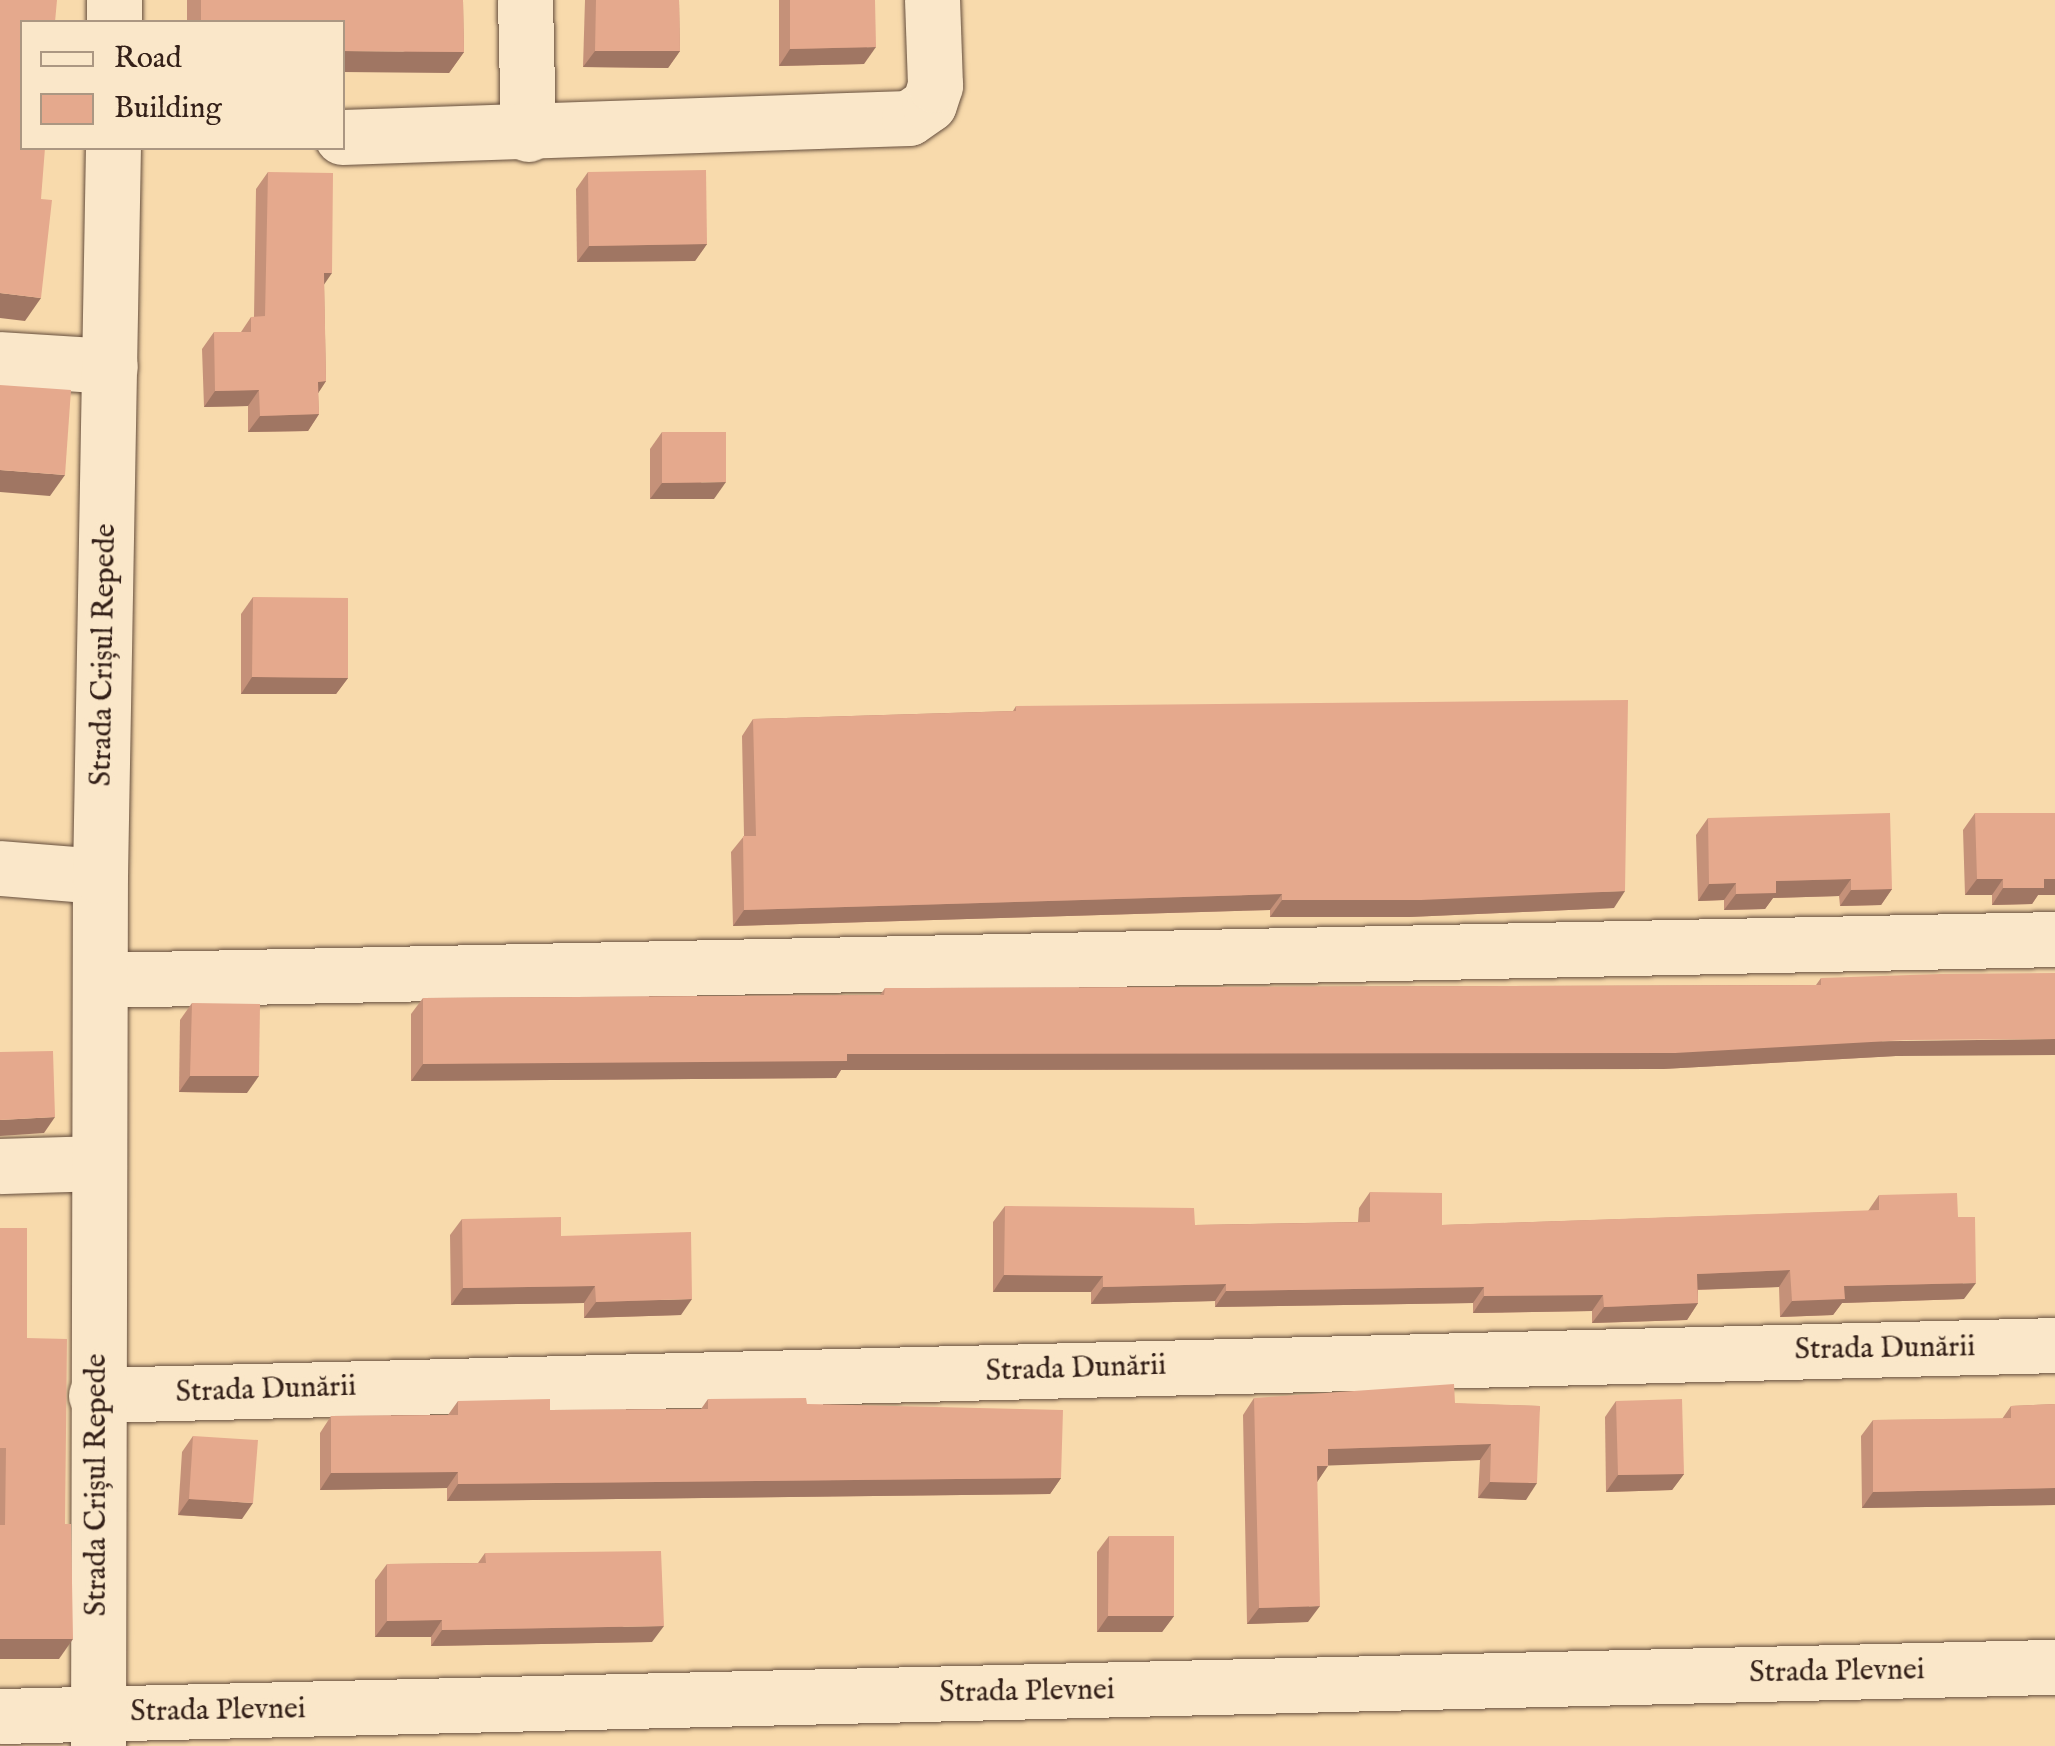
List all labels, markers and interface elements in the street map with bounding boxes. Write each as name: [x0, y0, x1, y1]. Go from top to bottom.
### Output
legend: [20, 20, 345, 150]
text: Road: [114, 40, 182, 78]
text: Building: [114, 90, 222, 128]
street label: Strada Crișul Repede: [84, 523, 124, 787]
street label: Strada Dunării: [1794, 1329, 1976, 1369]
street label: Strada Dunării: [985, 1348, 1167, 1390]
street label: Strada Crișul Repede: [79, 1354, 115, 1616]
street label: Strada Dunării: [175, 1369, 357, 1411]
street label: Strada Plevnei: [1749, 1652, 1925, 1692]
street label: Strada Plevnei: [939, 1672, 1115, 1712]
street label: Strada Plevnei: [130, 1691, 306, 1731]

